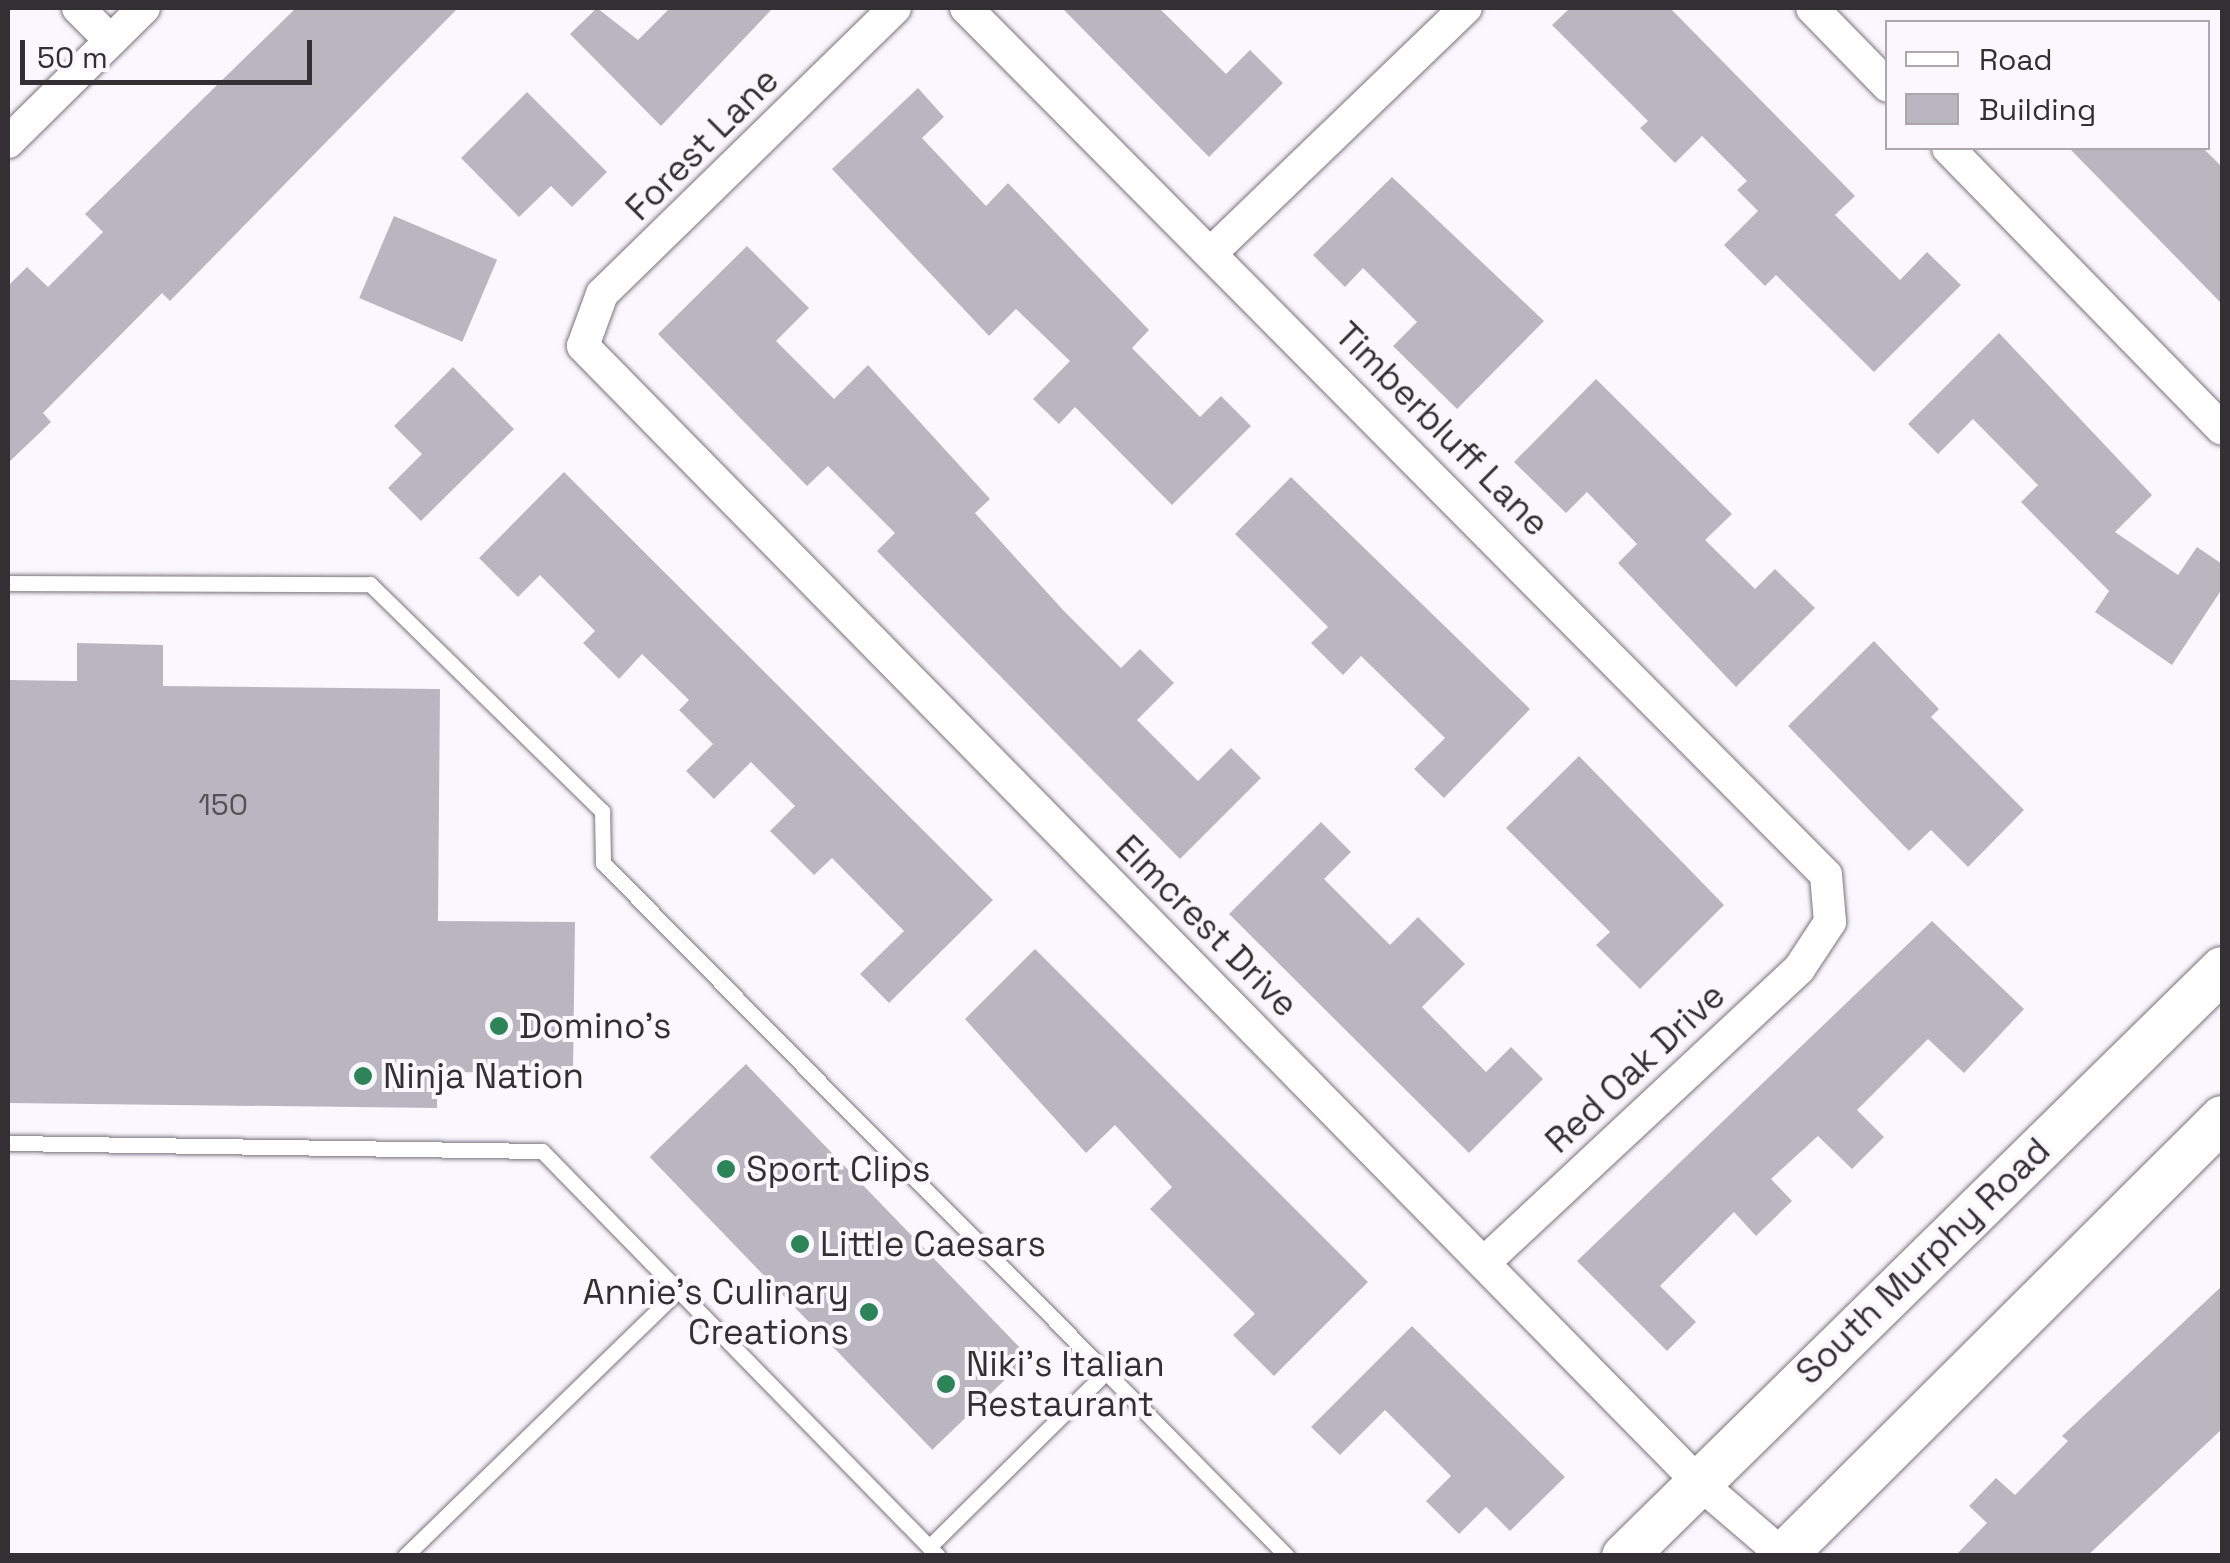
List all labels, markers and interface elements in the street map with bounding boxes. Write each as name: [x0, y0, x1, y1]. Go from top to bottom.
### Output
scale bar: [25, 20, 318, 82]
legend: [1885, 20, 2210, 150]
text: 50 m: [37, 38, 108, 77]
text: Road: [1979, 40, 2053, 79]
street label: Forest Lane: [617, 59, 787, 229]
text: Building: [1979, 90, 2096, 129]
street label: Timberbluff Lane: [1326, 313, 1558, 545]
house number: 150: [198, 787, 248, 823]
street label: Elmcrest Drive: [1107, 826, 1307, 1026]
street label: Red Oak Drive: [1537, 974, 1733, 1162]
place label: Domino's: [519, 1005, 672, 1047]
marker: Domino's: [488, 1015, 510, 1037]
place label: Ninja Nation: [383, 1055, 584, 1097]
marker: Ninja Nation: [352, 1065, 374, 1087]
street label: South Murphy Road: [1788, 1129, 2058, 1393]
place label: Sport Clips: [746, 1148, 931, 1190]
marker: Sport Clips: [715, 1158, 737, 1180]
place label: Little Caesars: [820, 1223, 1046, 1265]
marker: Little Caesars: [789, 1233, 811, 1255]
place label: Annie's Culinary Creations: [583, 1271, 849, 1353]
marker: Annie's Culinary Creations: [858, 1301, 880, 1323]
place label: Niki's Italian Restaurant: [966, 1343, 1165, 1425]
marker: Niki's Italian Restaurant: [935, 1373, 957, 1395]

